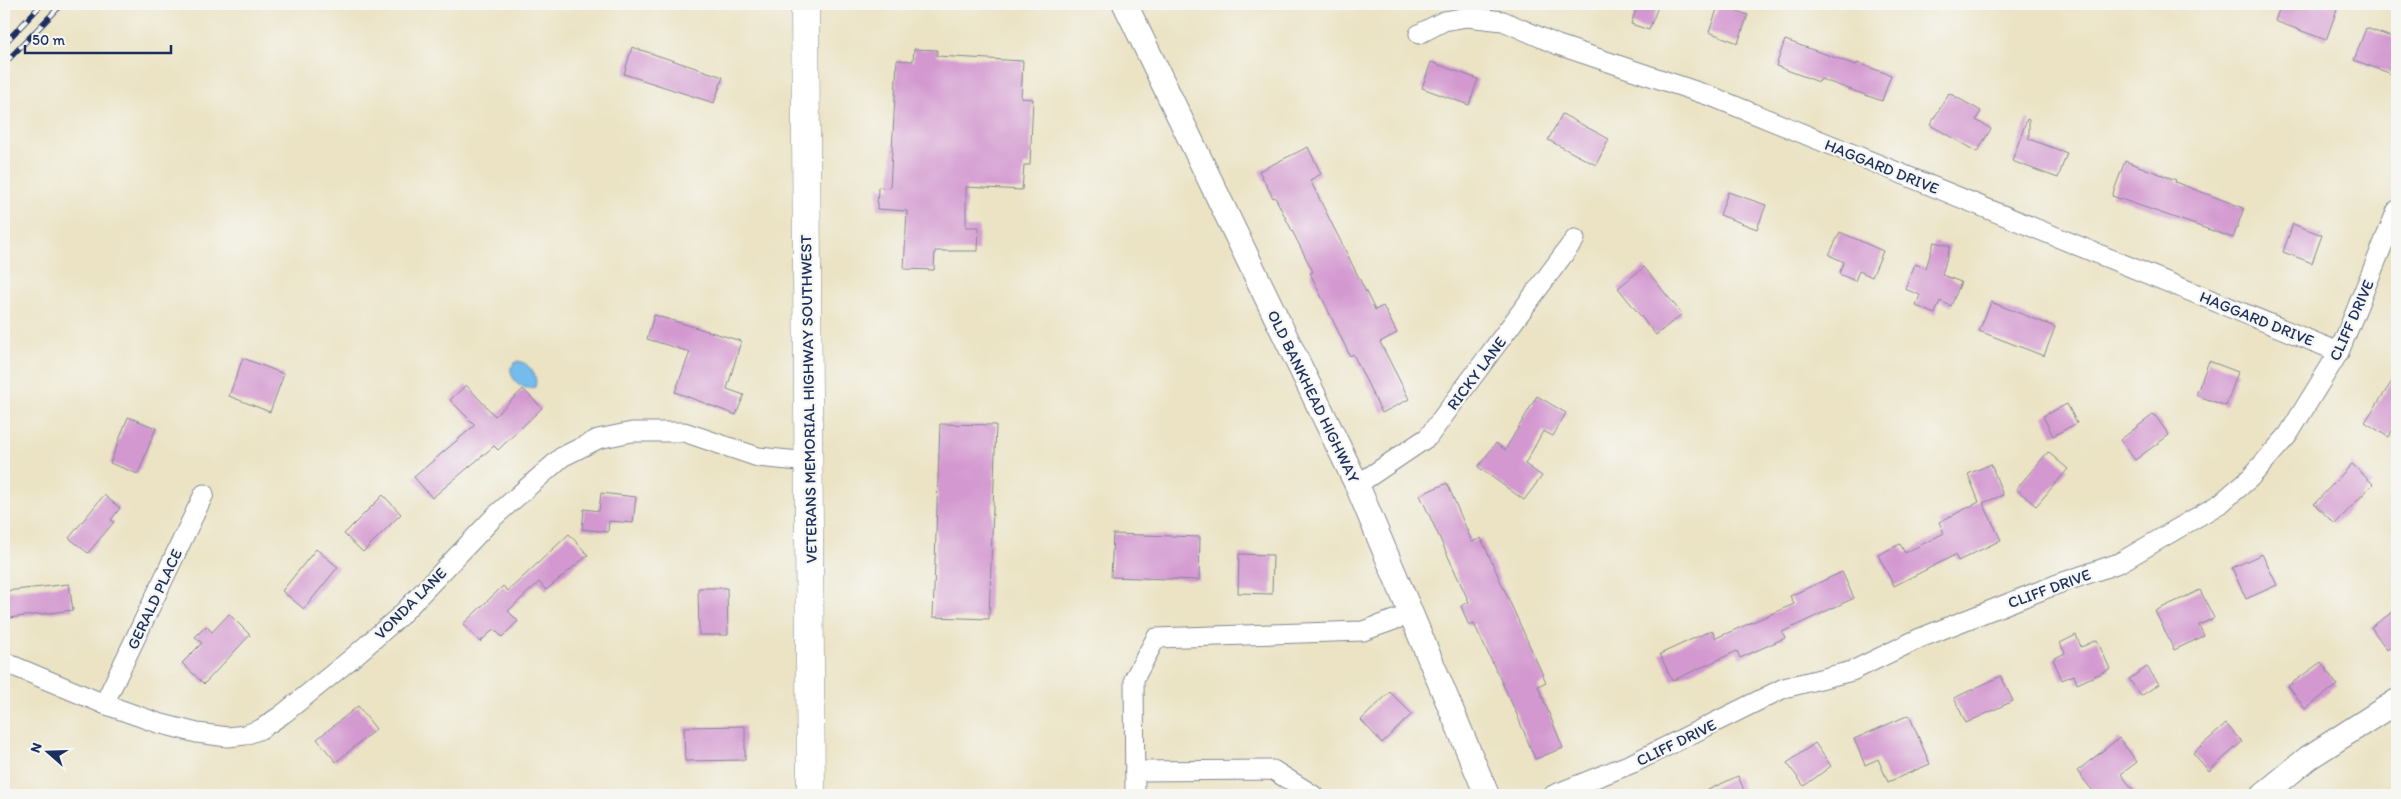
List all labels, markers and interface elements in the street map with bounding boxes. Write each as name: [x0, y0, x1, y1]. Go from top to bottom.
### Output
scale bar: [25, 22, 171, 54]
text: 50 m: [32, 31, 65, 49]
street label: HAGGARD DRIVE: [1822, 135, 1942, 198]
street label: VETERANS MEMORIAL HIGHWAY SOUTHWEST: [796, 235, 821, 563]
street label: CLIFF DRIVE: [2325, 277, 2378, 364]
street label: HAGGARD DRIVE: [2197, 287, 2317, 350]
street label: OLD BANKHEAD HIGHWAY: [1263, 307, 1364, 486]
street label: RICKY LANE: [1443, 333, 1510, 414]
street label: GERALD PLACE: [123, 546, 186, 653]
street label: VONDA LANE: [370, 563, 450, 643]
street label: CLIFF DRIVE: [2005, 565, 2093, 612]
street label: CLIFF DRIVE: [1633, 715, 1719, 770]
north arrow: [22, 726, 72, 776]
text: N: [27, 740, 46, 755]

